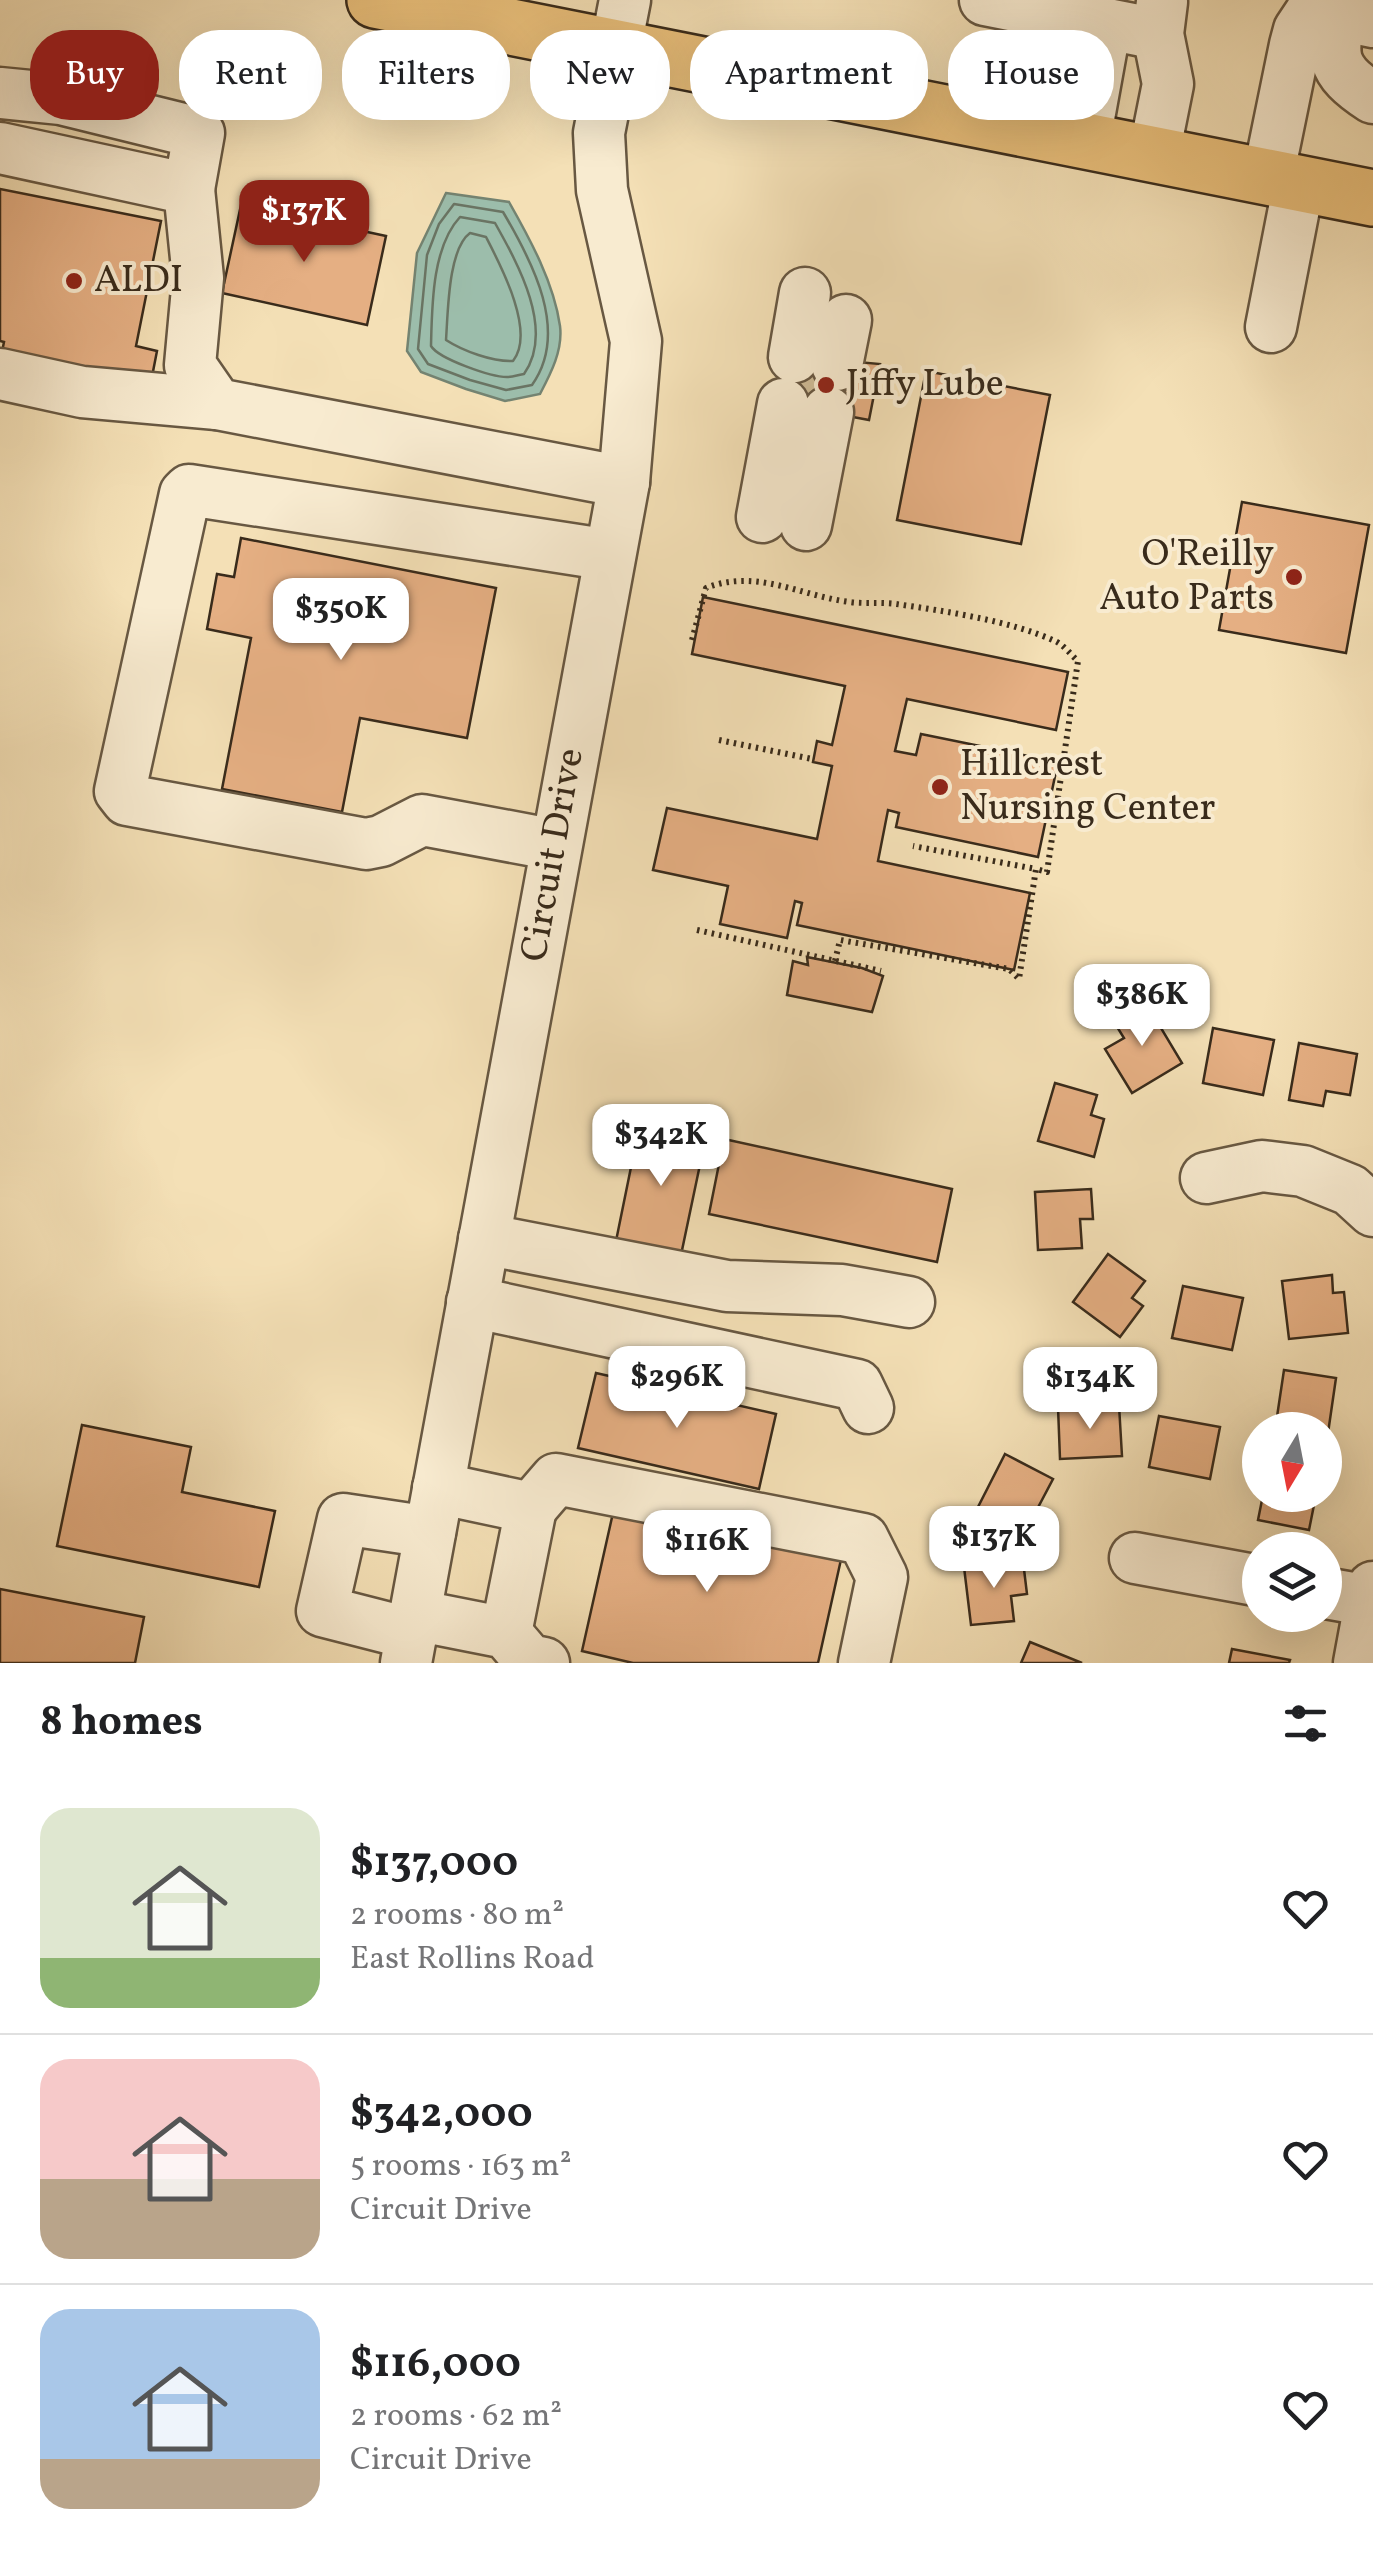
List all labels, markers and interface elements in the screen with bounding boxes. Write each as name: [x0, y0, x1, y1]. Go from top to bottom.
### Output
chip: Buy: [30, 30, 159, 120]
chip: Rent: [179, 30, 322, 120]
chip: Filters: [342, 30, 510, 120]
chip: New: [530, 30, 670, 120]
chip: Apartment: [690, 30, 928, 120]
chip: House: [948, 30, 1114, 120]
pin: $137K: [234, 180, 374, 265]
text: $137K: [261, 190, 347, 234]
place label: ALDI: [94, 255, 183, 308]
marker: ALDI: [63, 270, 85, 292]
place label: Jiffy Lube: [846, 359, 1004, 412]
marker: Jiffy Lube: [815, 374, 837, 396]
place label: O'Reilly Auto Parts: [1099, 529, 1274, 626]
marker: O'Reilly Auto Parts: [1283, 566, 1305, 588]
pin: $350K: [271, 578, 411, 663]
text: $350K: [295, 588, 387, 632]
place label: Hillcrest Nursing Center: [960, 739, 1215, 836]
street label: Circuit Drive: [509, 744, 599, 966]
marker: Hillcrest Nursing Center: [929, 776, 951, 798]
pin: $386K: [1072, 964, 1212, 1049]
text: $386K: [1096, 974, 1188, 1018]
pin: $342K: [591, 1104, 731, 1189]
text: $342K: [614, 1114, 708, 1158]
pin: $296K: [607, 1346, 747, 1431]
pin: $134K: [1020, 1347, 1160, 1432]
text: $296K: [630, 1356, 724, 1400]
text: $134K: [1045, 1357, 1135, 1401]
north arrow: [1242, 1412, 1342, 1512]
map controls: [1242, 1412, 1342, 1632]
pin: $137K: [924, 1506, 1064, 1591]
pin: $116K: [637, 1510, 777, 1595]
text: $137K: [951, 1516, 1037, 1560]
text: $116K: [665, 1520, 749, 1564]
button: layers: [1242, 1532, 1342, 1632]
text: 8 homes: [40, 1694, 203, 1753]
icon: filters: [1278, 1696, 1333, 1751]
text: $137,000: [350, 1835, 518, 1894]
icon: home: [120, 1848, 240, 1968]
icon: heart: [1278, 1881, 1333, 1936]
text: 2 rooms · 80 m²: [350, 1894, 564, 1938]
text: East Rollins Road: [350, 1938, 595, 1982]
text: $342,000: [350, 2086, 533, 2145]
icon: home: [120, 2099, 240, 2219]
icon: heart: [1278, 2132, 1333, 2187]
text: 5 rooms · 163 m²: [350, 2145, 572, 2189]
text: Circuit Drive: [350, 2189, 532, 2233]
text: $116,000: [350, 2336, 521, 2395]
icon: home: [120, 2349, 240, 2469]
icon: heart: [1278, 2382, 1333, 2437]
text: 2 rooms · 62 m²: [350, 2395, 562, 2439]
text: Circuit Drive: [350, 2439, 532, 2483]

